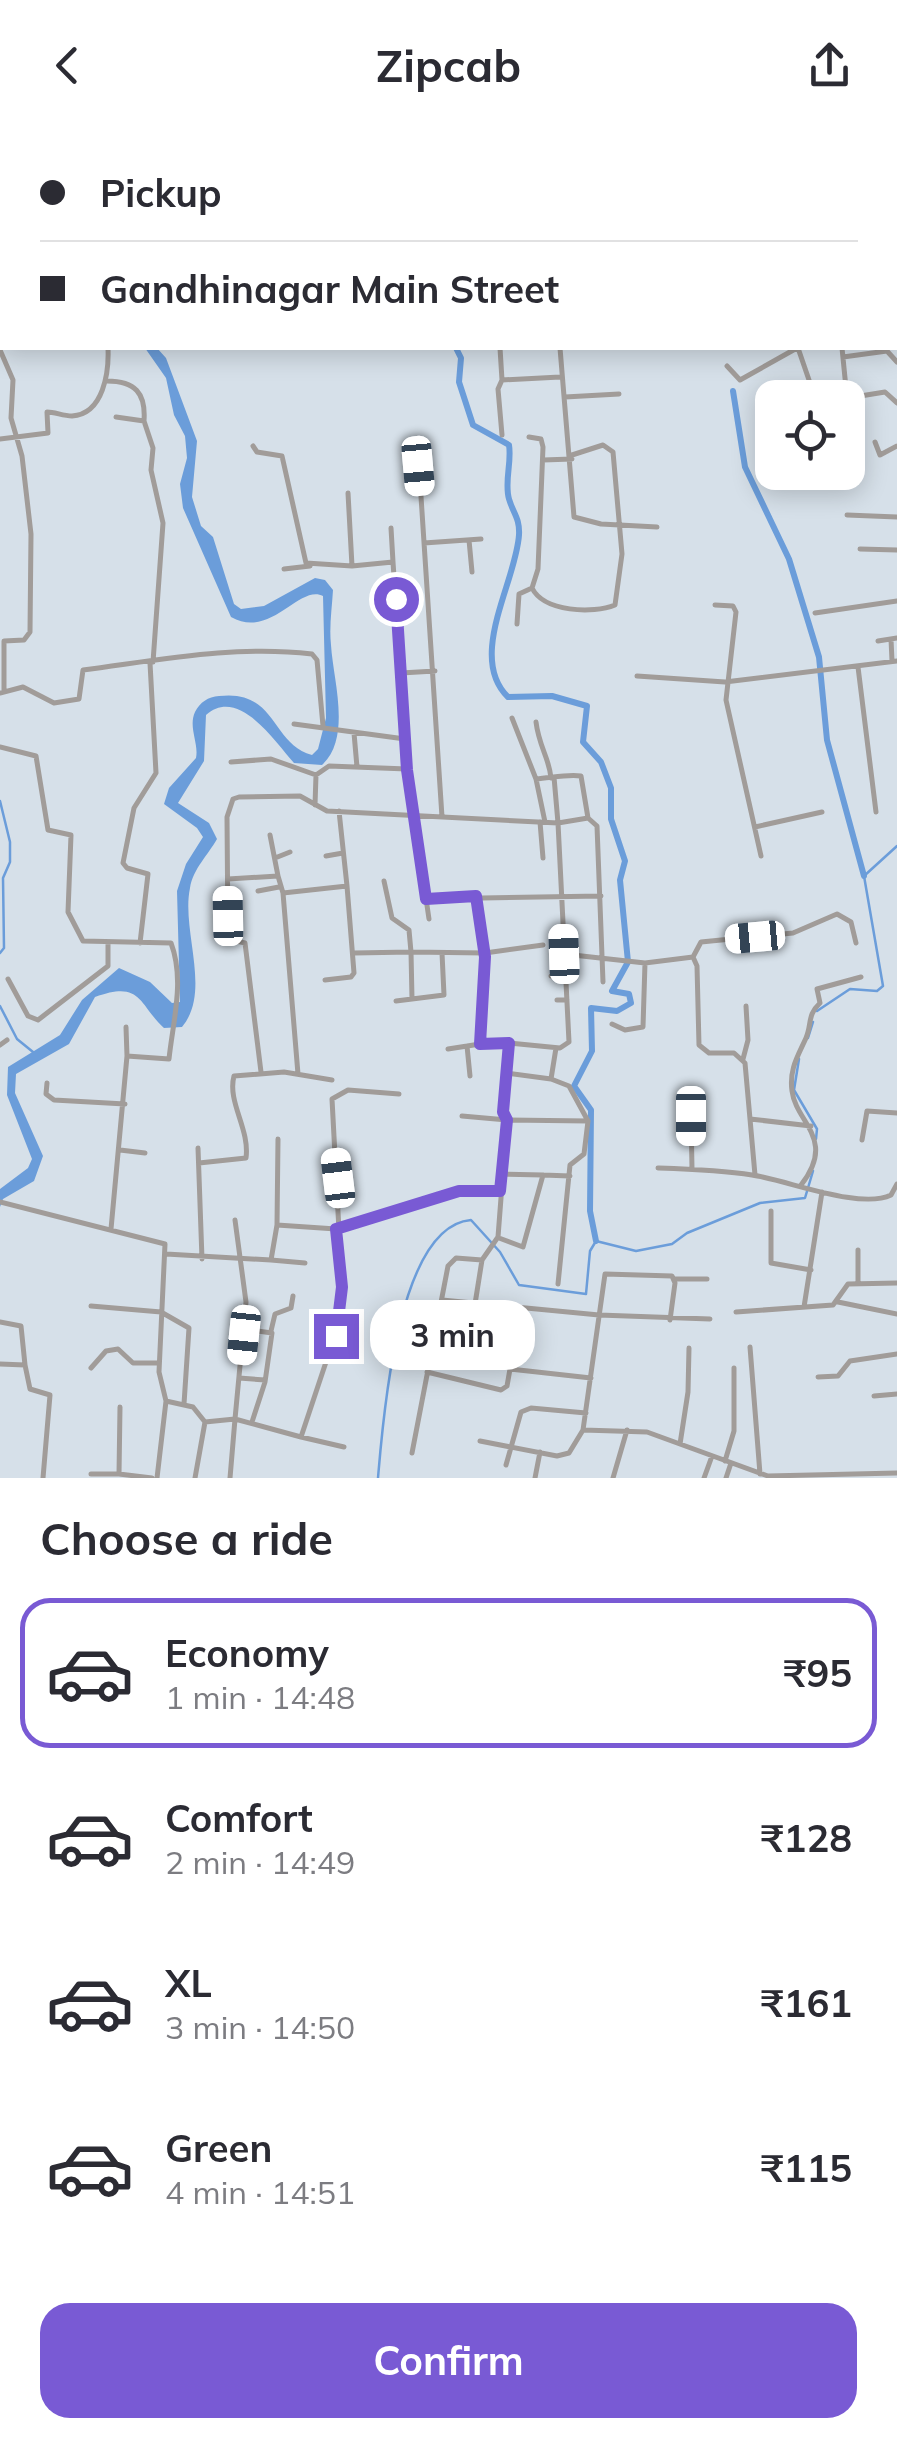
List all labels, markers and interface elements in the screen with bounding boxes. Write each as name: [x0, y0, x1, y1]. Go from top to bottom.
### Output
text: Zipcab: [376, 37, 521, 93]
icon: back: [40, 38, 95, 93]
icon: share: [802, 38, 857, 93]
text: Pickup: [100, 169, 222, 217]
text: Gandhinagar Main Street: [100, 265, 559, 313]
map controls: [755, 380, 865, 490]
button: locate: [755, 380, 865, 490]
car: [400, 435, 436, 497]
route start: [374, 577, 419, 622]
car: [212, 886, 244, 946]
car: [724, 919, 786, 955]
car: [548, 923, 580, 985]
car: [676, 1086, 706, 1146]
car: [319, 1146, 357, 1210]
callout: 3 min: [371, 1301, 536, 1371]
car: [226, 1304, 262, 1366]
route end: [314, 1314, 359, 1359]
text: 3 min: [410, 1315, 495, 1355]
text: Choose a ride: [40, 1510, 333, 1566]
icon: car: [45, 1628, 135, 1718]
text: Economy: [165, 1629, 329, 1677]
text: ₹95: [784, 1649, 852, 1697]
text: 1 min · 14:48: [165, 1677, 355, 1717]
icon: car: [45, 1793, 135, 1883]
text: Comfort: [165, 1794, 313, 1842]
text: ₹128: [761, 1814, 852, 1862]
text: 2 min · 14:49: [165, 1842, 355, 1882]
icon: car: [45, 1958, 135, 2048]
text: XL: [165, 1959, 212, 2007]
text: ₹161: [761, 1979, 852, 2027]
text: 3 min · 14:50: [165, 2007, 355, 2047]
icon: car: [45, 2123, 135, 2213]
text: Green: [165, 2124, 272, 2172]
text: ₹115: [761, 2144, 852, 2192]
text: 4 min · 14:51: [165, 2172, 355, 2212]
button: Confirm: [40, 2303, 857, 2418]

